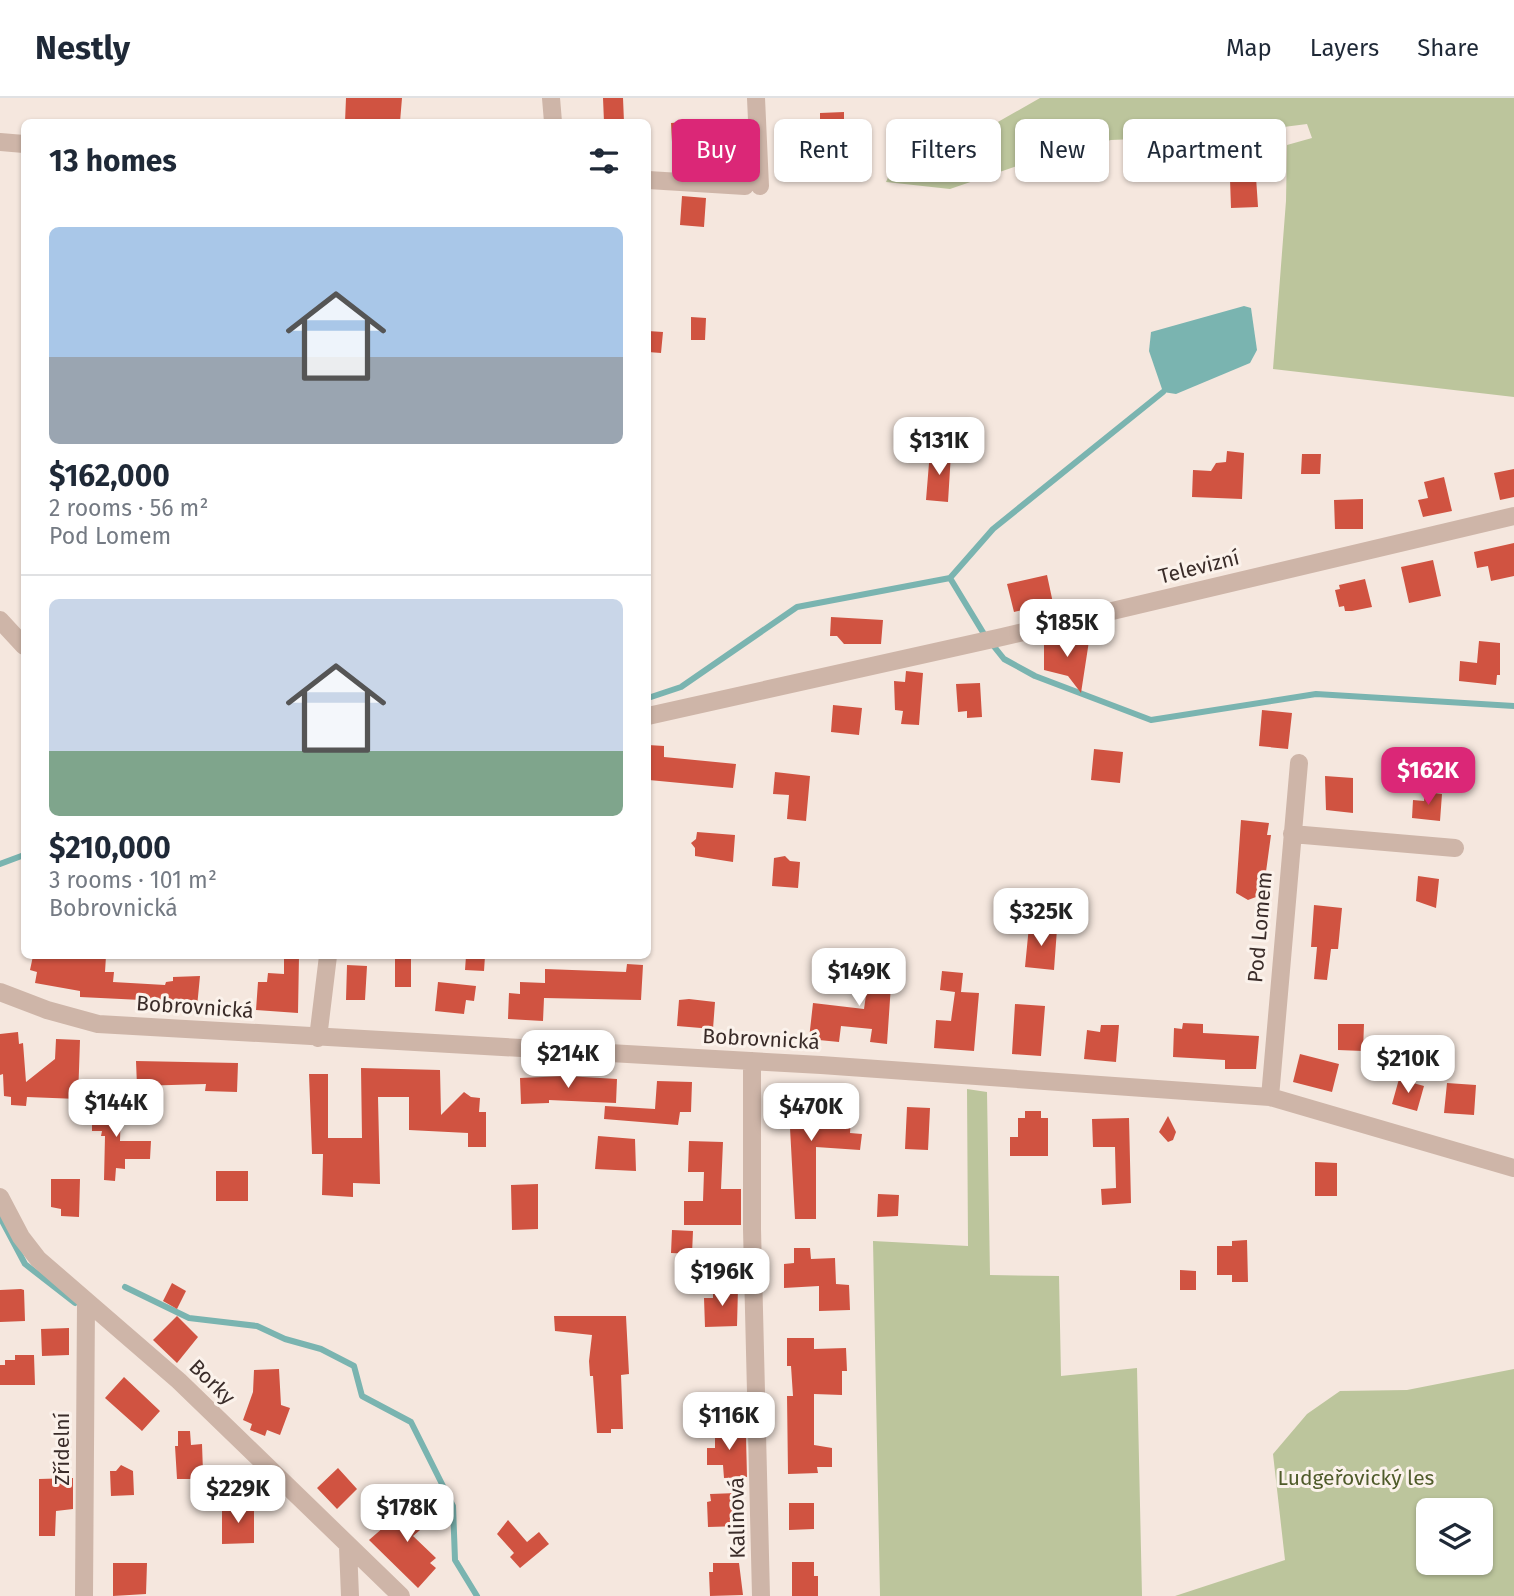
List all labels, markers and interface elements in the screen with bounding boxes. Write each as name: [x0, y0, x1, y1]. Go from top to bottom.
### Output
text: Nestly: [35, 28, 130, 68]
text: Map: [1226, 34, 1272, 62]
text: Layers: [1310, 34, 1379, 62]
text: Share: [1417, 34, 1479, 62]
chip: Buy: [672, 119, 760, 182]
chip: Rent: [774, 119, 872, 182]
chip: Filters: [886, 119, 1001, 182]
chip: New: [1015, 119, 1109, 182]
chip: Apartment: [1123, 119, 1286, 182]
icon: filters: [585, 142, 623, 180]
text: 13 homes: [49, 143, 177, 179]
icon: home: [273, 273, 399, 399]
pin: $131K: [890, 418, 988, 477]
text: $131K: [909, 426, 969, 454]
text: $162,000: [49, 458, 170, 494]
text: 2 rooms · 56 m²: [49, 494, 208, 522]
text: Pod Lomem: [49, 522, 171, 550]
street label: Televizní: [1156, 544, 1242, 590]
pin: $185K: [1018, 600, 1116, 659]
text: $185K: [1036, 608, 1098, 636]
icon: home: [273, 645, 399, 771]
pin: $162K: [1379, 748, 1477, 807]
text: $162K: [1397, 756, 1459, 784]
text: $210,000: [49, 830, 171, 866]
text: 3 rooms · 101 m²: [49, 866, 217, 894]
street label: Pod Lomem: [1242, 870, 1278, 984]
pin: $325K: [992, 888, 1090, 948]
text: Bobrovnická: [49, 894, 178, 922]
text: $325K: [1009, 897, 1073, 925]
pin: $149K: [810, 948, 908, 1008]
text: $149K: [828, 957, 890, 985]
street label: Bobrovnická: [135, 990, 255, 1024]
street label: Bobrovnická: [702, 1023, 820, 1055]
pin: $214K: [519, 1030, 617, 1090]
pin: $210K: [1359, 1035, 1457, 1095]
text: $214K: [537, 1039, 599, 1067]
text: $210K: [1377, 1044, 1439, 1072]
pin: $144K: [67, 1080, 165, 1139]
pin: $470K: [762, 1084, 860, 1143]
text: $144K: [84, 1088, 148, 1116]
text: $470K: [779, 1092, 843, 1120]
pin: $196K: [673, 1248, 771, 1308]
text: $196K: [691, 1257, 753, 1285]
street label: Borky: [183, 1354, 241, 1411]
pin: $116K: [680, 1392, 778, 1452]
text: $116K: [699, 1401, 759, 1429]
street label: Zřídelní: [49, 1412, 75, 1486]
park label: Ludgeřovický les: [1278, 1465, 1435, 1491]
pin: $229K: [189, 1466, 287, 1525]
text: $229K: [206, 1474, 270, 1502]
street label: Kalinová: [723, 1477, 751, 1559]
pin: $178K: [358, 1484, 456, 1544]
text: $178K: [377, 1493, 437, 1521]
map controls: [1416, 1498, 1493, 1575]
button: layers: [1416, 1498, 1493, 1575]

